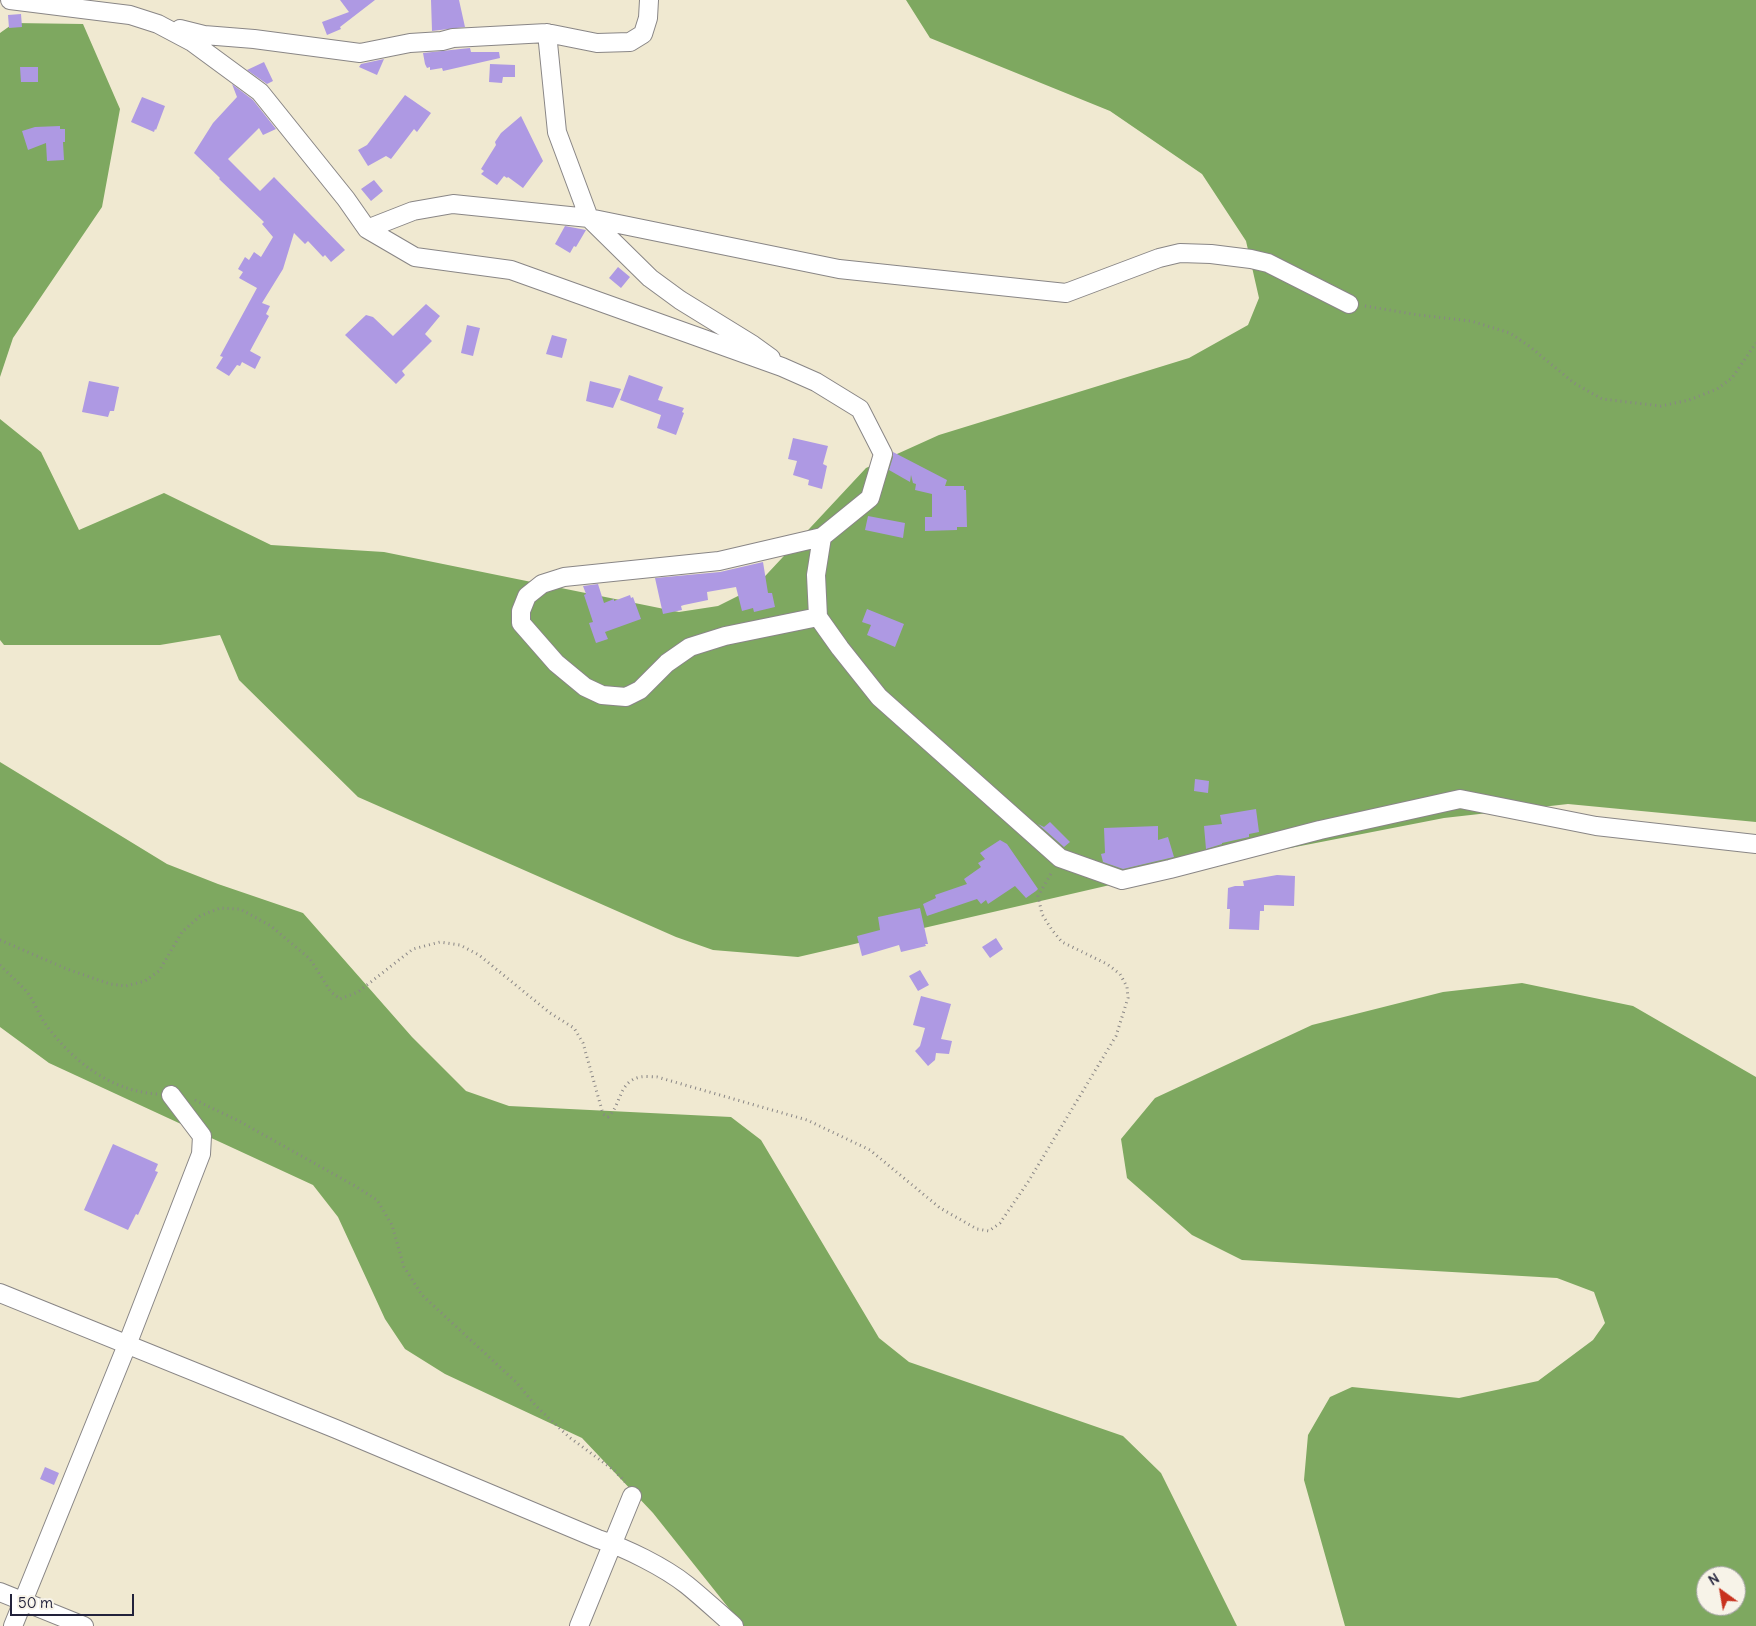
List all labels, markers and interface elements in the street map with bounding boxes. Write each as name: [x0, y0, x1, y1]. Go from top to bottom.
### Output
north arrow: [1696, 1566, 1746, 1616]
text: N: [1705, 1569, 1722, 1589]
scale bar: [12, 1584, 136, 1616]
text: 50 m: [18, 1593, 53, 1612]

